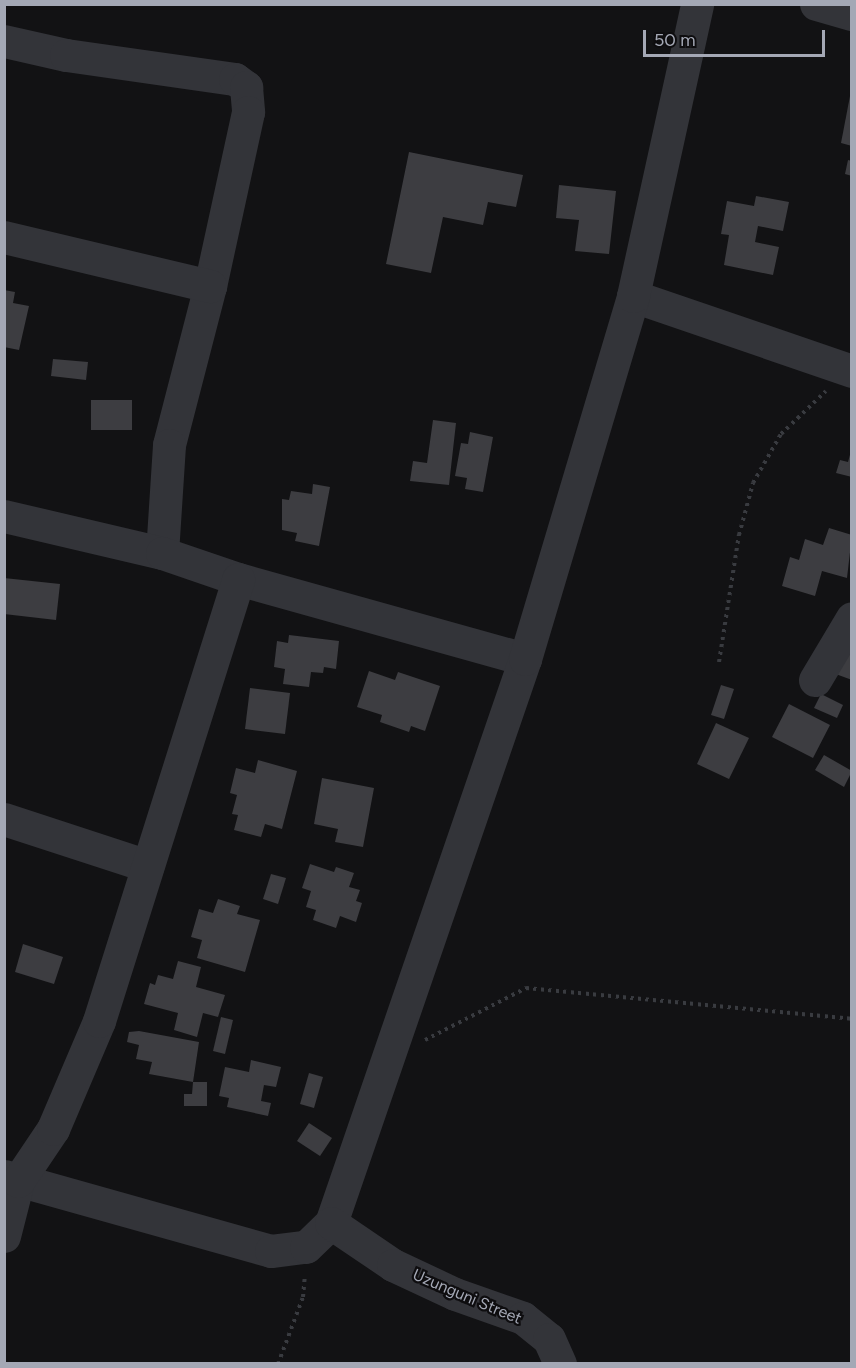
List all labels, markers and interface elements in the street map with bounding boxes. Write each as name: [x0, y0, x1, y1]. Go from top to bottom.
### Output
scale bar: [646, 18, 828, 56]
text: 50 m: [654, 29, 696, 51]
street label: Uzunguni Street: [410, 1265, 524, 1329]

